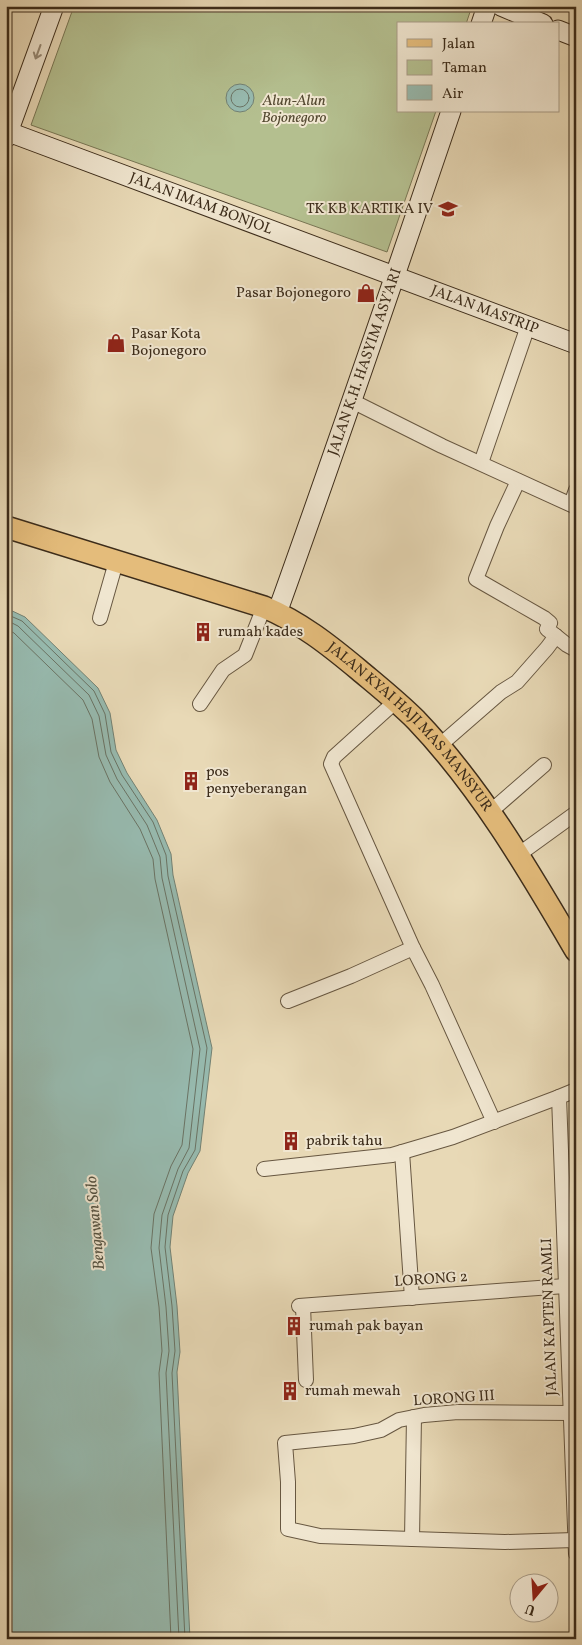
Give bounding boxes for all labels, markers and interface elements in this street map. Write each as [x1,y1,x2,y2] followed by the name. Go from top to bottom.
[397,22,560,112] legend
[442,34,475,55] text: Jalan
[33,44,42,59] one-way arrow
[442,58,487,79] text: Taman
[442,84,463,105] text: Air
[261,91,327,129] park label: Alun-Alun Bojonegoro
[126,168,276,240] street label: JALAN IMAM BONJOL
[437,198,459,220] school or university icon: TK KB KARTIKA IV
[306,199,433,220] place label: TK KB KARTIKA IV
[323,265,407,459] street label: JALAN K.H. HASYIM ASY'ARI
[428,280,542,340] street label: JALAN MASTRIP
[355,282,377,304] shop icon: Pasar Bojonegoro
[236,283,351,304] place label: Pasar Bojonegoro
[131,324,207,362] place label: Pasar Kota Bojonegoro
[105,332,127,354] shop icon: Pasar Kota Bojonegoro
[192,621,214,643] building icon: rumah kades
[218,622,303,643] place label: rumah kades
[322,637,497,816] street label: JALAN KYAI HAJI MAS MANSYUR
[206,762,307,800] place label: pos penyeberangan
[180,770,202,792] building icon: pos penyeberangan
[280,1130,302,1152] building icon: pabrik tahu
[306,1131,382,1152] place label: pabrik tahu
[81,1175,111,1271] water label: Bengawan Solo
[537,1238,563,1396] street label: JALAN KAPTEN RAMLI
[393,1267,469,1293] street label: LORONG 2
[283,1315,305,1337] building icon: rumah pak bayan
[309,1316,423,1337] place label: rumah pak bayan
[279,1380,301,1402] building icon: rumah mewah
[305,1381,401,1402] place label: rumah mewah
[413,1386,495,1412] street label: LORONG III
[510,1572,560,1622] north arrow
[523,1598,538,1619] text: U

